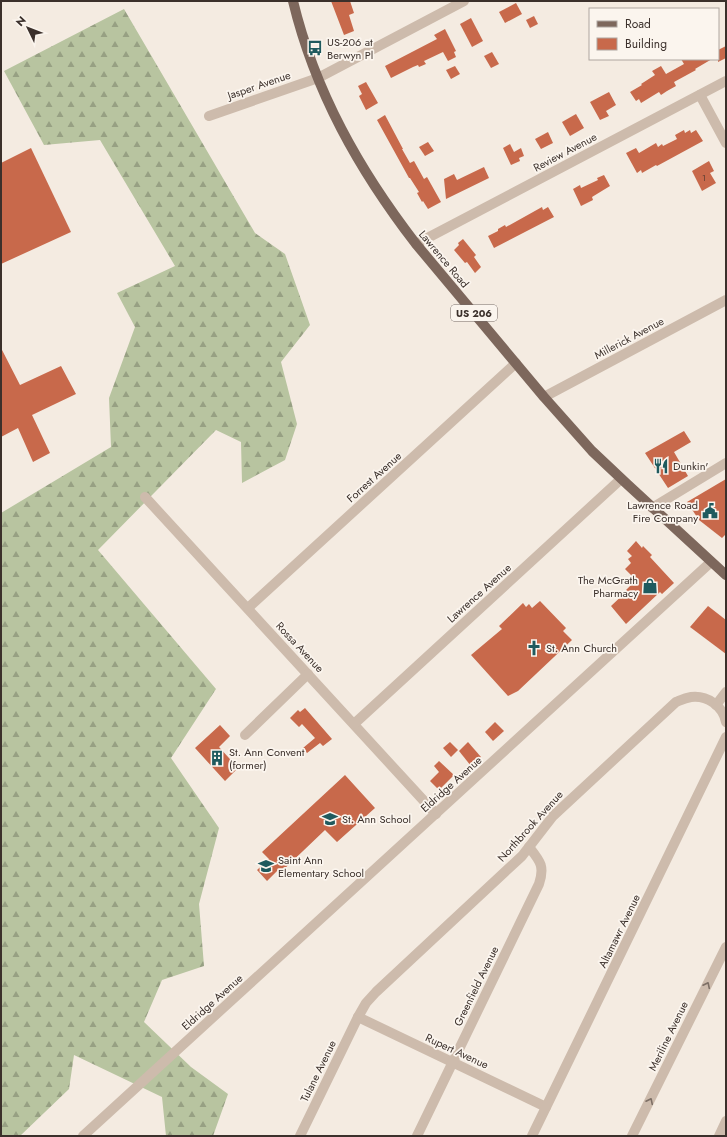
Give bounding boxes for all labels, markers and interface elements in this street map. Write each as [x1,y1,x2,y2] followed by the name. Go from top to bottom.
[8,8,48,48] north arrow
[589,8,719,60] legend
[12,13,30,30] text: N
[625,15,651,33] text: Road
[327,34,373,63] place label: US-206 at Berwyn Pl
[625,35,667,53] text: Building
[306,39,324,57] bus stop icon: US-206 at Berwyn Pl
[223,67,293,104] street label: Jasper Avenue
[530,128,600,175] street label: Review Avenue
[702,171,706,184] house number: 1
[415,227,473,291] street label: Lawrence Road
[451,305,497,321] road number: US 206
[591,313,667,363] street label: Millerick Avenue
[343,448,405,506] street label: Forrest Avenue
[652,457,670,475] restaurant icon: Dunkin'
[673,458,708,474] place label: Dunkin'
[627,497,698,526] place label: Lawrence Road Fire Company
[701,502,719,520] public building icon: Lawrence Road Fire Company
[443,560,515,626] street label: Lawrence Avenue
[578,572,638,601] place label: The McGrath Pharmacy
[641,577,659,595] shop icon: The McGrath Pharmacy
[272,618,328,676] street label: Rossa Avenue
[525,639,543,657] church icon: St. Ann Church
[546,640,617,656] place label: St. Ann Church
[229,744,305,773] place label: St. Ann Convent (former)
[208,749,226,767] building icon: St. Ann Convent (former)
[417,752,485,816] street label: Eldridge Avenue
[494,787,567,865] street label: Northbrook Avenue
[321,810,339,828] school or university icon: St. Ann School
[342,811,411,827] place label: St. Ann School
[278,852,364,881] place label: Saint Ann Elementary School
[257,857,275,875] school or university icon: Saint Ann Elementary School
[594,891,644,971] street label: Altamawr Avenue
[450,943,502,1029] street label: Greenfield Avenue
[178,970,246,1034] street label: Eldridge Avenue
[702,981,710,989] one-way arrow
[644,998,692,1073] street label: Meriline Avenue
[423,1029,491,1073] street label: Rupert Avenue
[296,1037,340,1105] street label: Tulane Avenue
[645,1098,652,1105] one-way arrow

